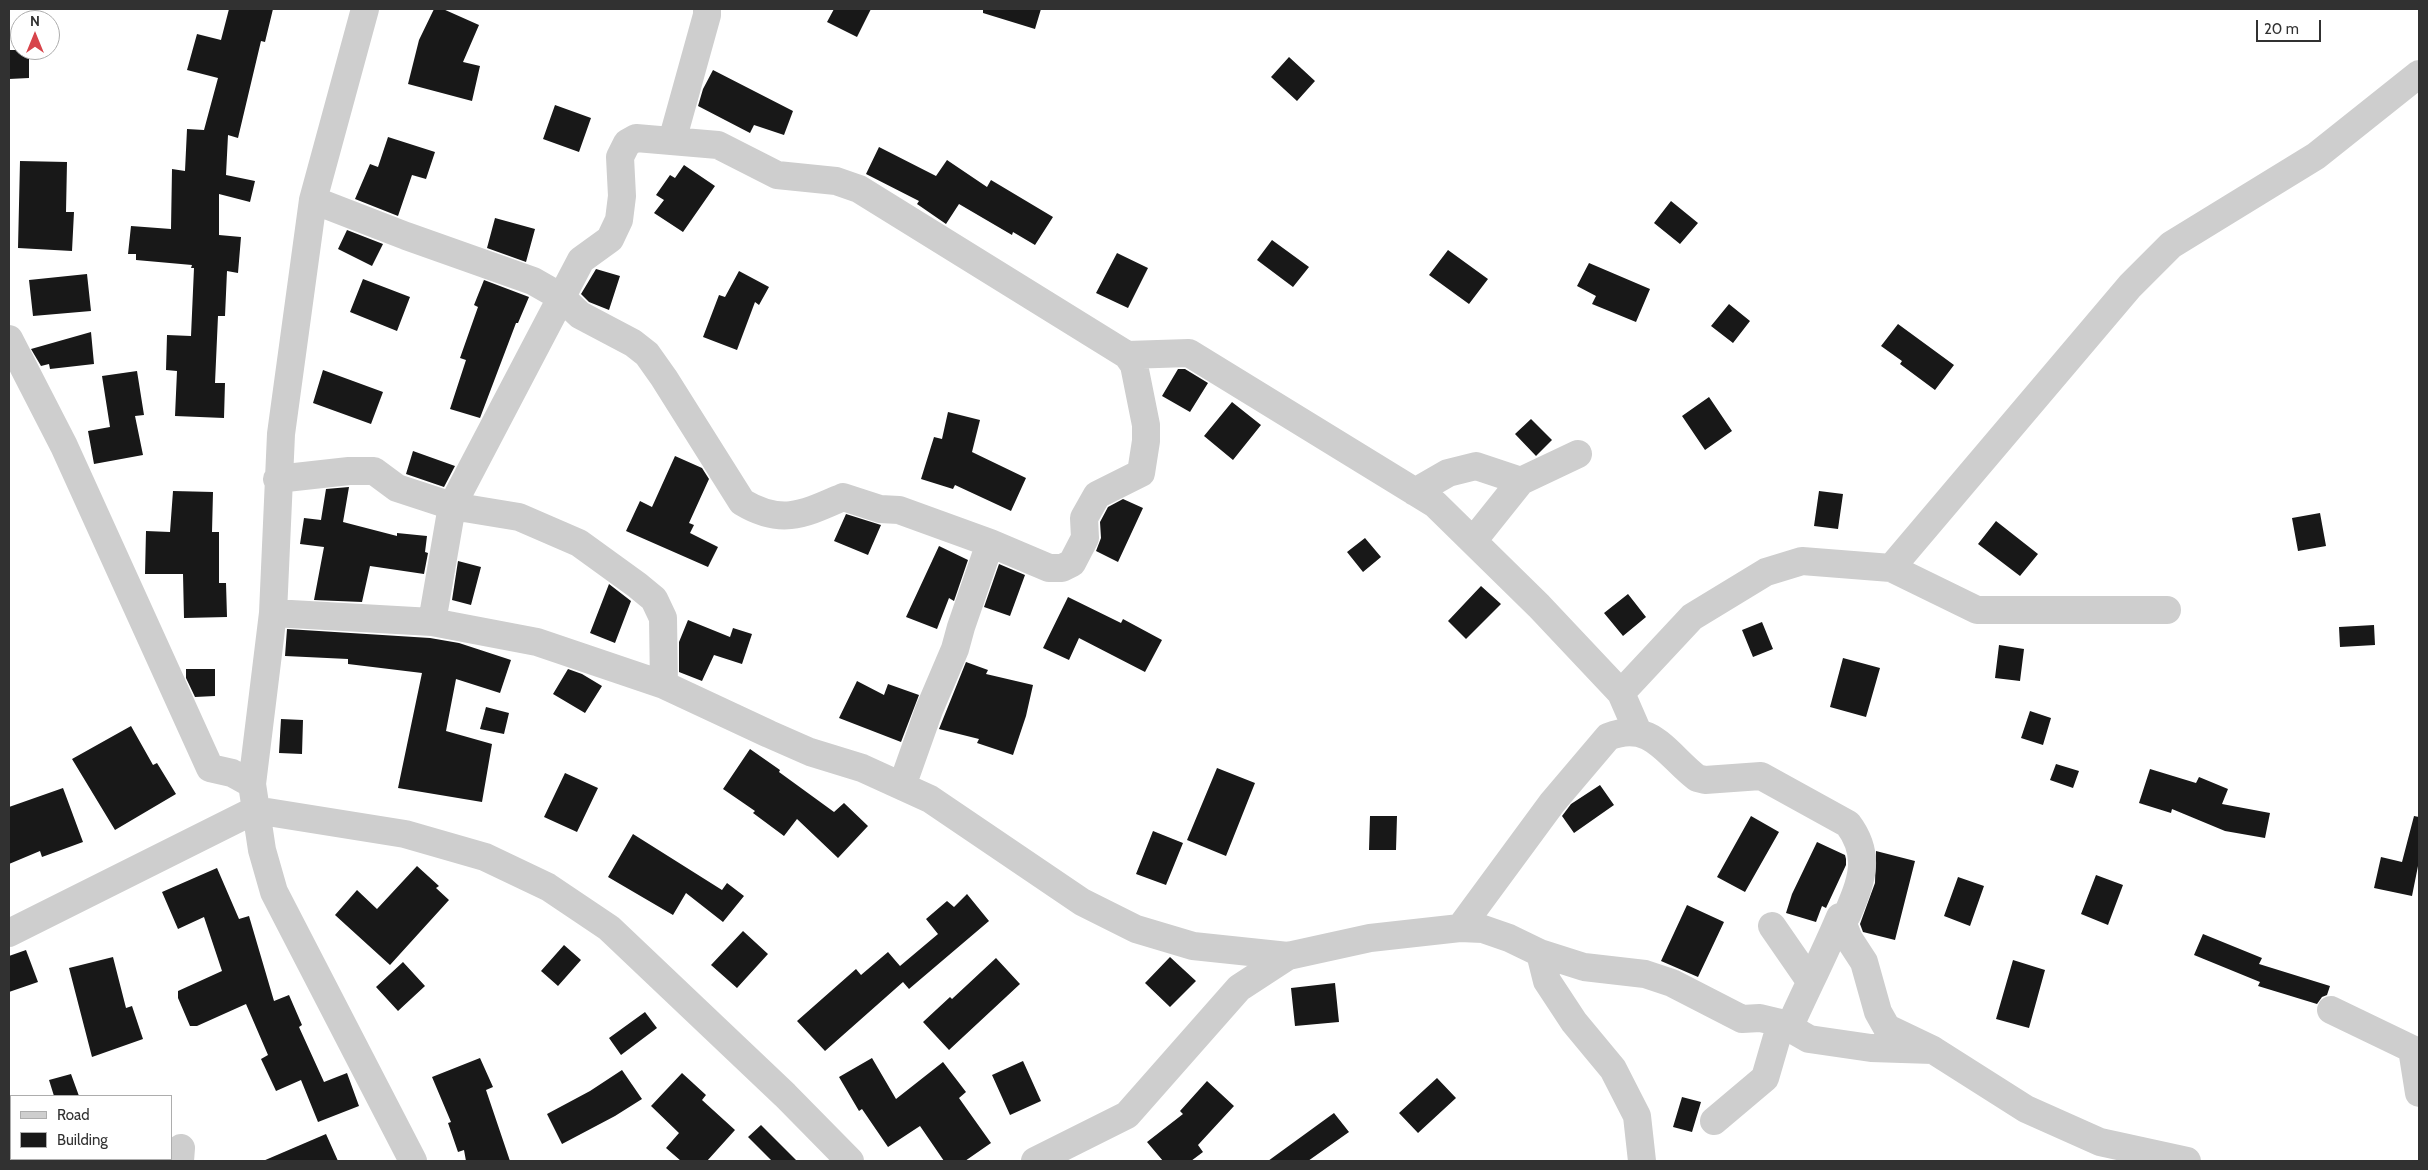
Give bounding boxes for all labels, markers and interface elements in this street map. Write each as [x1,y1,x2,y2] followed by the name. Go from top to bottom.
[10,10,60,60] north arrow
[2258,10,2323,42] scale bar
[30,12,40,30] text: N
[2264,20,2299,38] text: 20 m
[10,1095,172,1160] legend
[57,1106,90,1124] text: Road
[57,1131,108,1149] text: Building

